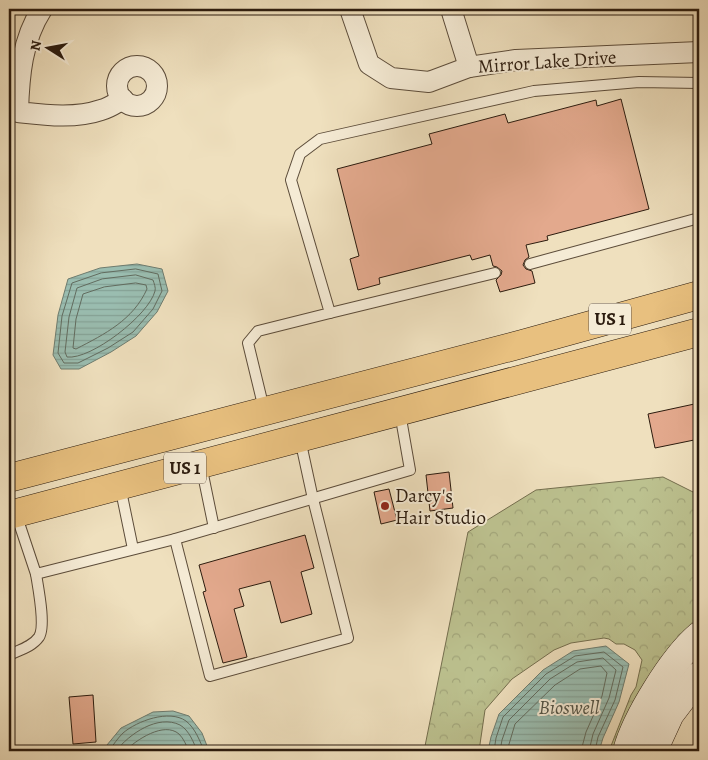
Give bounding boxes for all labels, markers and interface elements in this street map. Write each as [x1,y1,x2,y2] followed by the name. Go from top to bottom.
[22,22,72,72] north arrow
[25,39,46,52] text: N
[477,44,617,80] street label: Mirror Lake Drive
[589,304,631,334] road number: US 1
[164,452,206,483] road number: US 1
[395,483,486,531] place label: Darcy's Hair Studio
[379,500,391,512] marker: Darcy's Hair Studio
[538,694,600,721] water label: Bioswell

